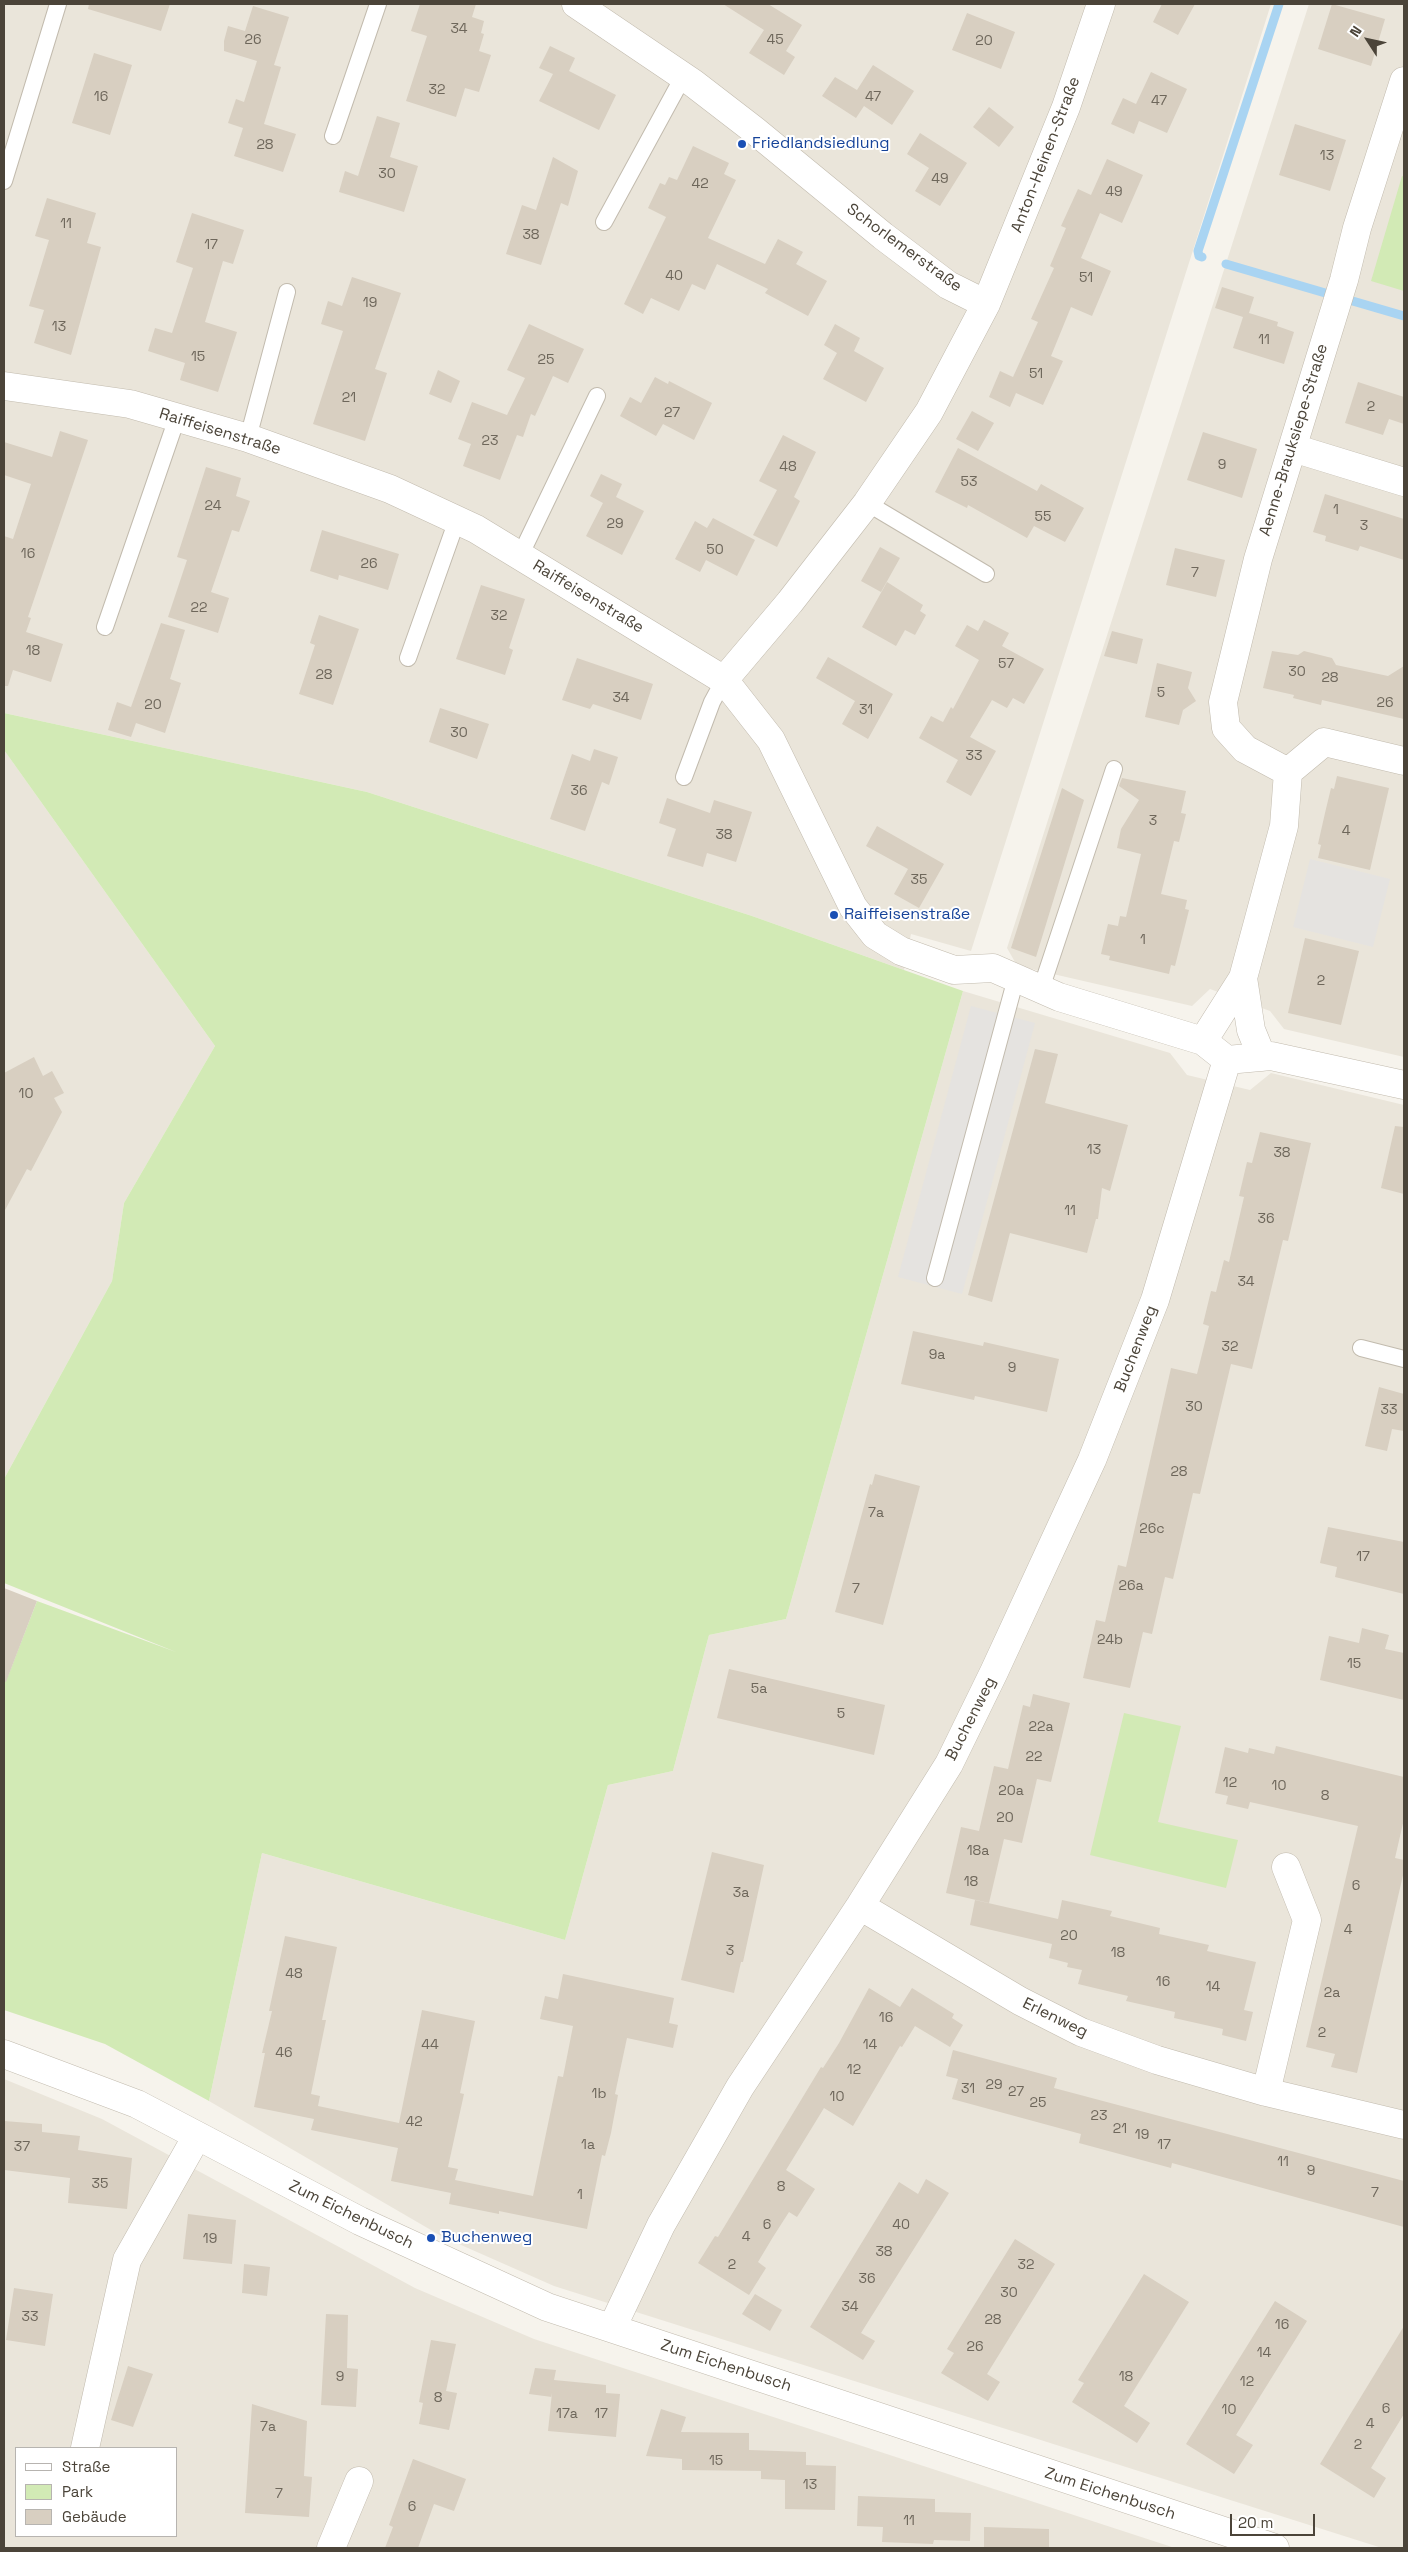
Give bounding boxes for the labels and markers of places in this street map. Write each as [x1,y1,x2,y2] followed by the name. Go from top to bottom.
[752,134,890,154] place label: Friedlandsiedlung
[736,138,748,150] marker: Friedlandsiedlung
[844,905,970,925] place label: Raiffeisenstraße
[828,909,840,921] marker: Raiffeisenstraße
[441,2228,532,2248] place label: Buchenweg
[425,2232,437,2244] marker: Buchenweg

